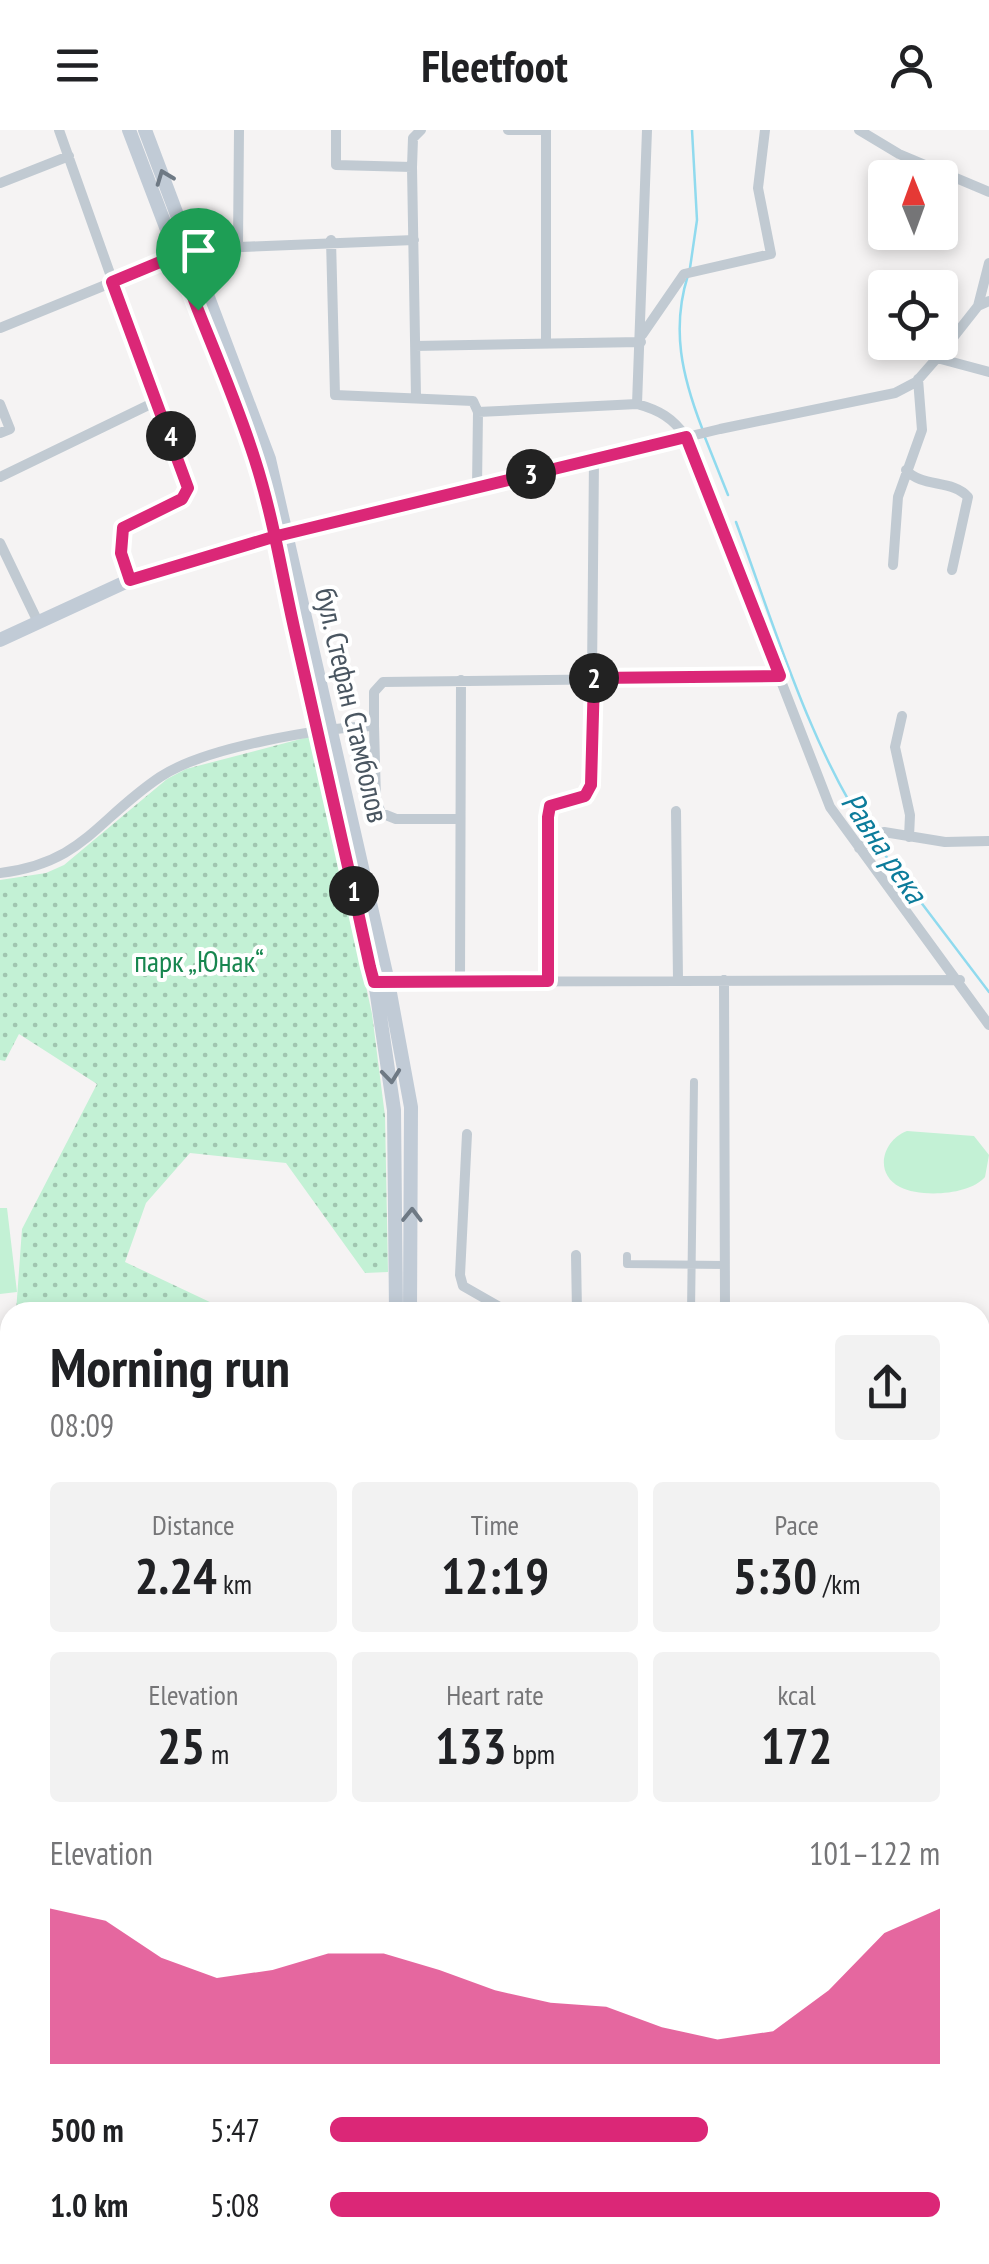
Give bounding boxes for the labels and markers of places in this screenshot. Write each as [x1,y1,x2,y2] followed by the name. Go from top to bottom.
[156,208,241,311] pin
[146,411,196,461] pin: 4
[506,449,556,499] pin: 3
[569,653,619,703] pin: 2
[329,866,379,916] pin: 1

